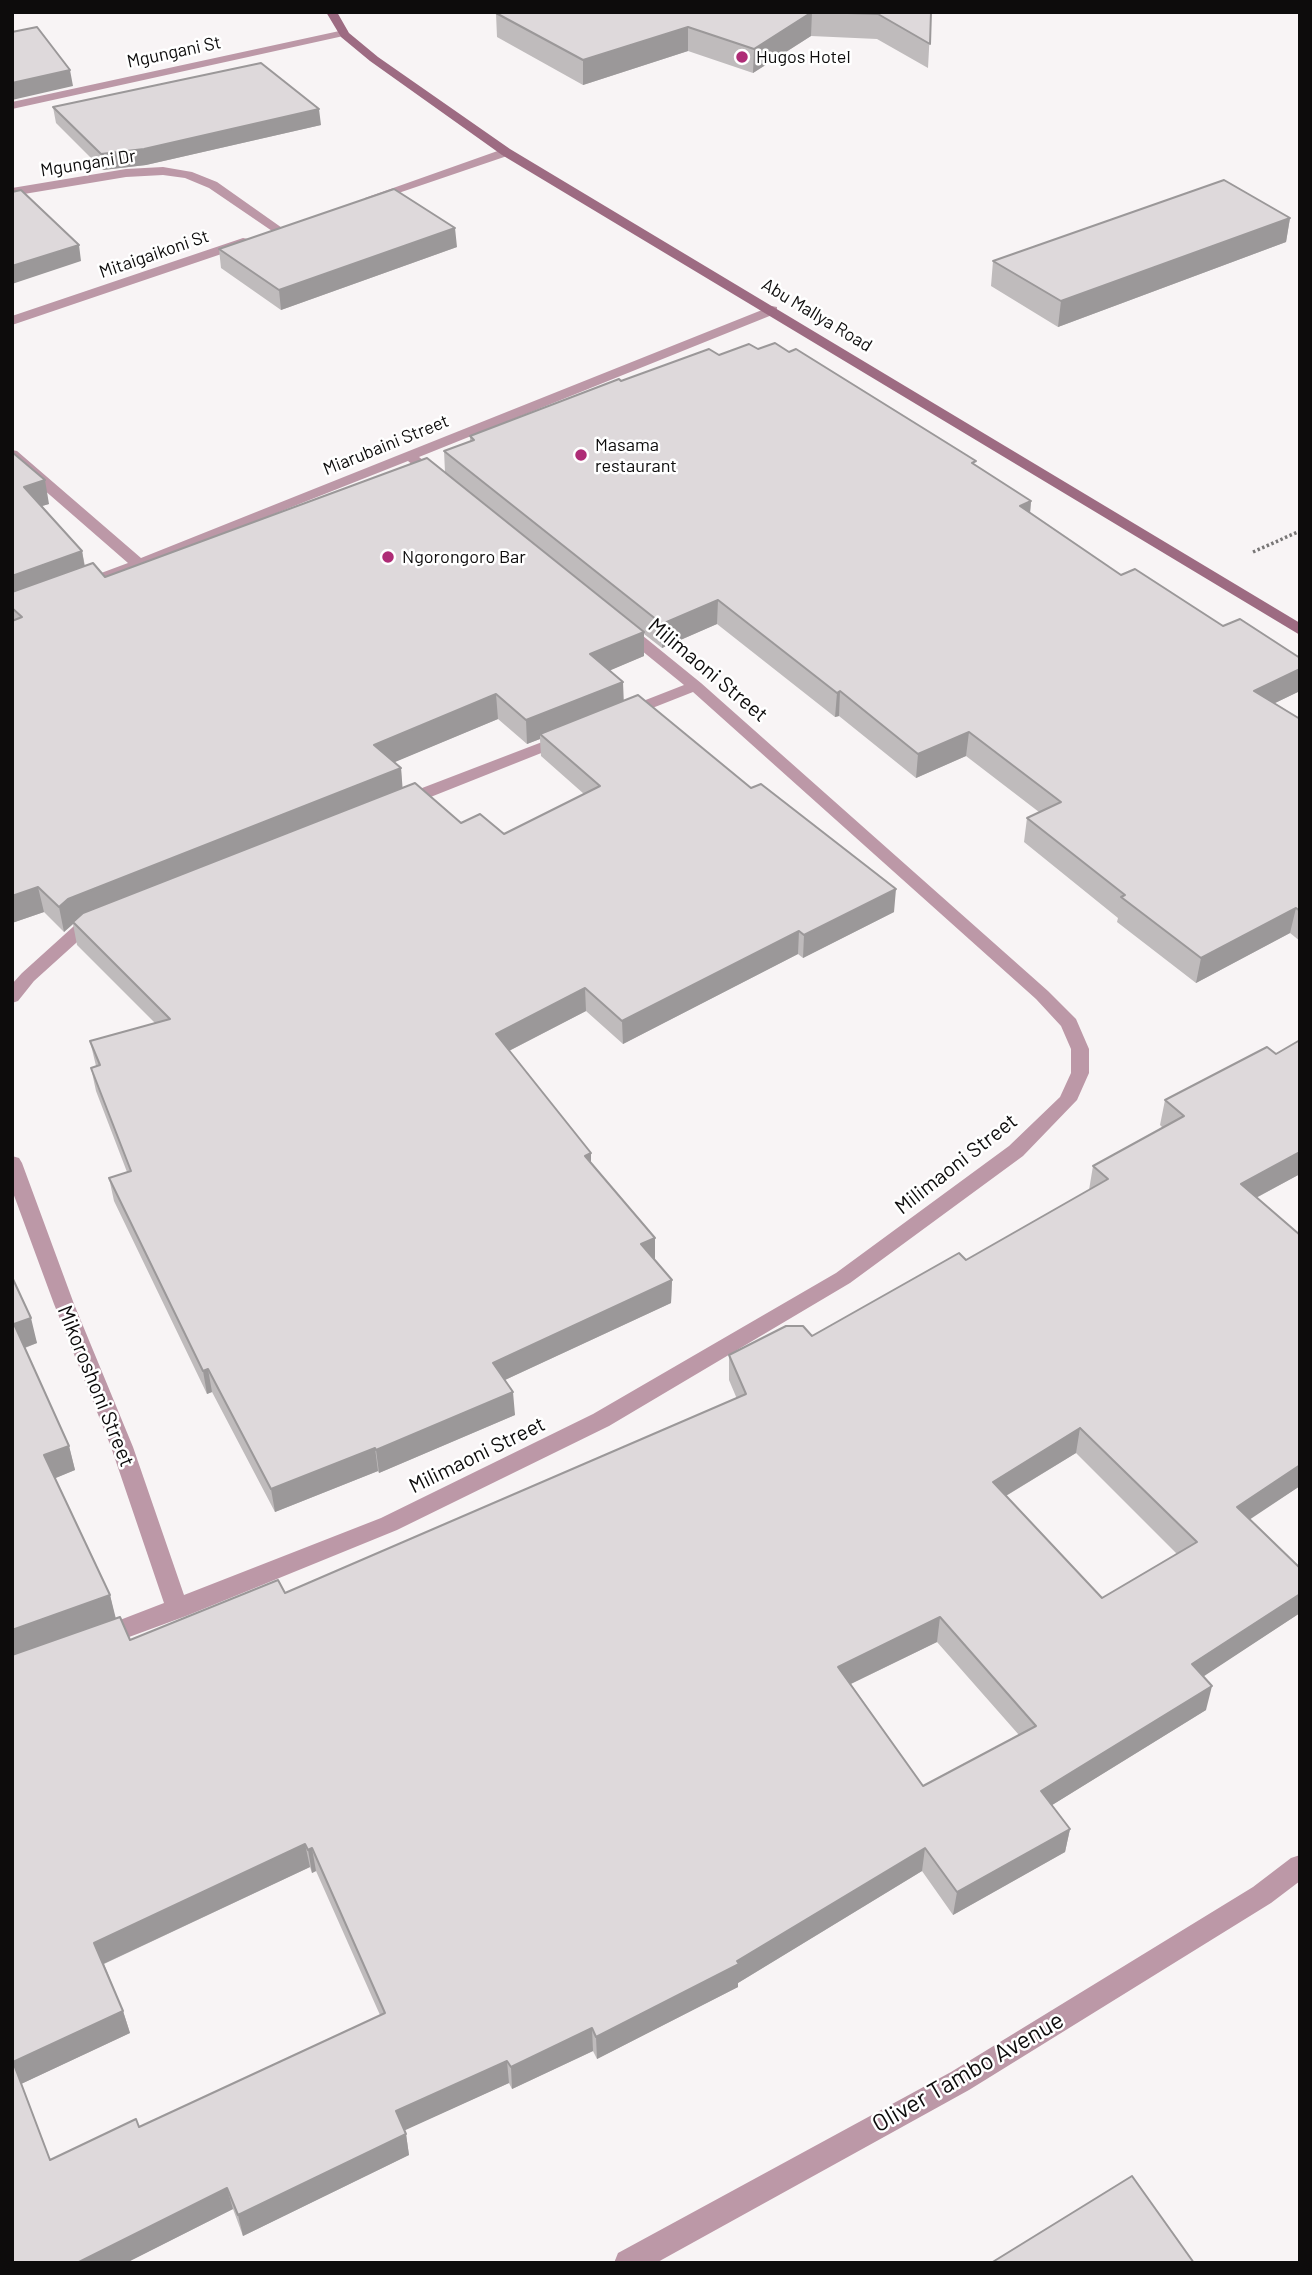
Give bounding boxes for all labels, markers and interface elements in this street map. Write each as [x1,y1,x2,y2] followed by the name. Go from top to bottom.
[125,31,223,73] street label: Mgungani St
[756,46,851,68] place label: Hugos Hotel
[734,49,750,65] marker: Hugos Hotel
[39,145,137,181] street label: Mgungani Dr
[96,225,212,283] street label: Mitaigaikoni St
[758,274,876,356] street label: Abu Mallya Road
[320,410,452,480] street label: Miarubaini Street
[595,434,677,476] place label: Masama restaurant
[573,447,589,463] marker: Masama restaurant
[402,546,526,568] place label: Ngorongoro Bar
[380,549,396,565] marker: Ngorongoro Bar
[643,613,773,727] street label: Milimaoni Street
[890,1108,1022,1220] street label: Milimaoni Street
[52,1302,140,1470] street label: Mikoroshoni Street
[405,1411,549,1499] street label: Milimaoni Street
[867,2005,1069,2139] street label: Oliver Tambo Avenue

